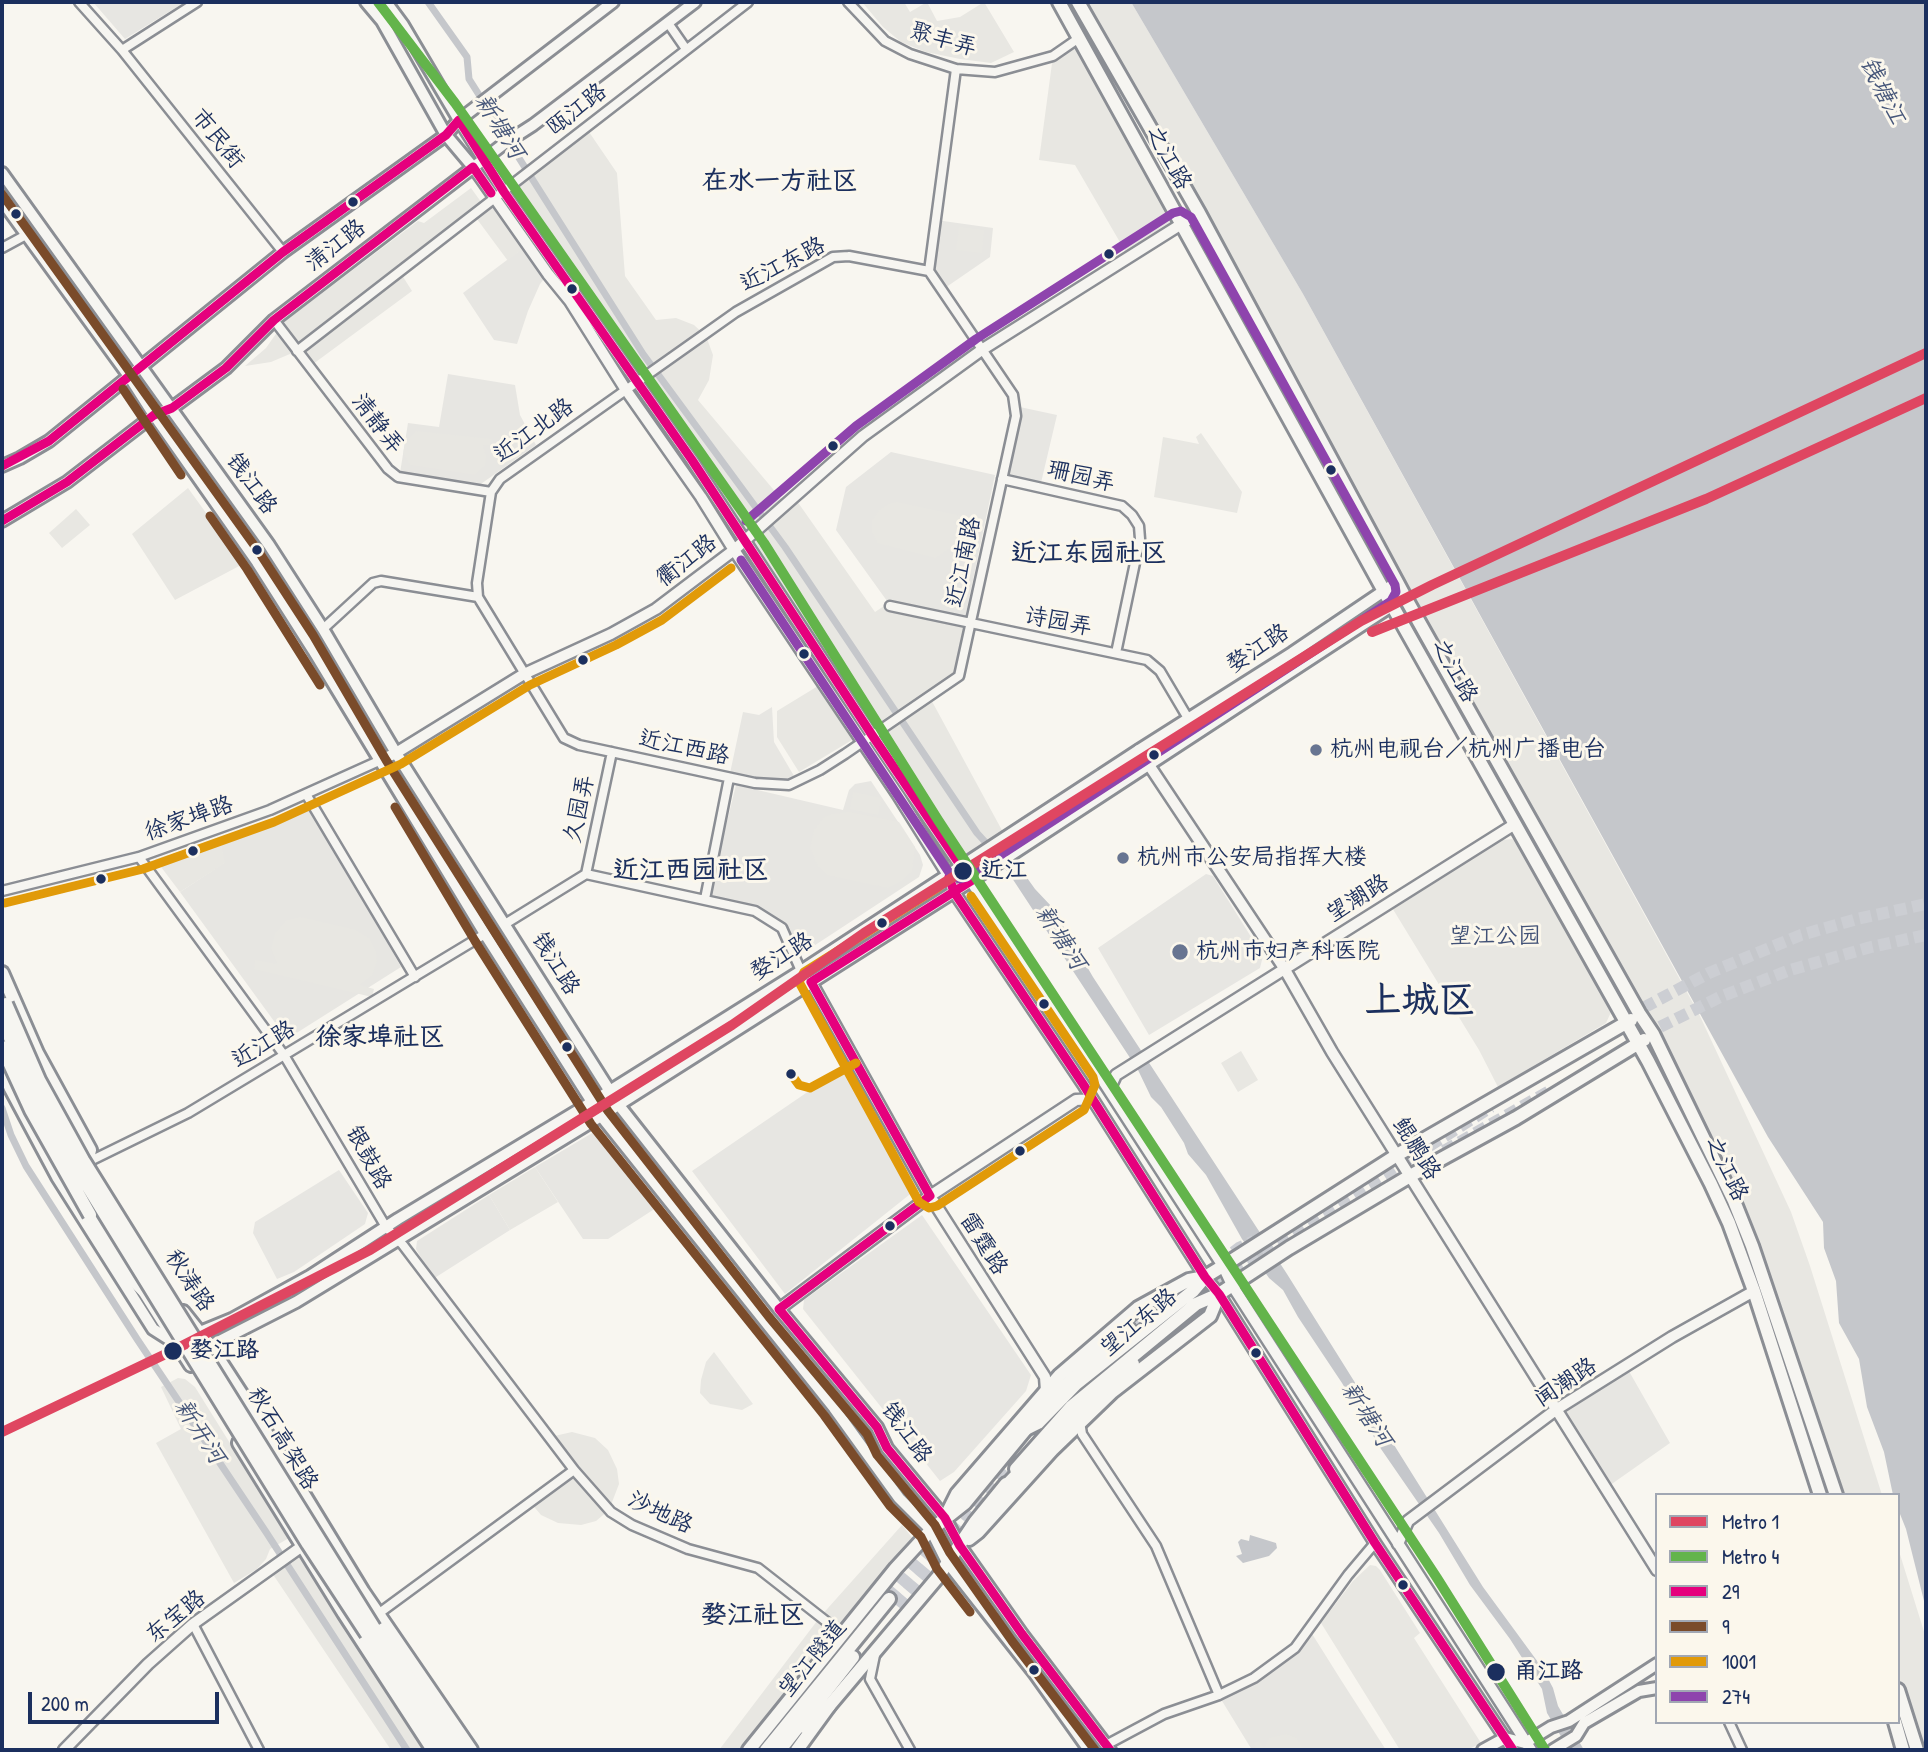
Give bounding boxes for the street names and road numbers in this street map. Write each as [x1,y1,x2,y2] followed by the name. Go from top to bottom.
[906,17,980,63] street label: 聚丰弄
[541,78,613,142] street label: 瓯江路
[185,104,249,174] street label: 市民街
[1139,121,1197,195] street label: 之江路
[300,214,372,278] street label: 清江路
[736,232,830,298] street label: 近江东路
[345,388,409,460] street label: 清静弄
[489,393,579,469] street label: 近江北路
[220,448,282,520] street label: 钱江路
[1044,456,1118,498] street label: 珊园弄
[941,514,987,610] street label: 近江南路
[651,529,723,593] street label: 衢江路
[1022,602,1094,642] street label: 诗园弄
[1222,619,1294,679] street label: 婺江路
[1425,634,1483,708] street label: 之江路
[636,725,732,771] street label: 近江西路
[559,772,601,846] street label: 久园弄
[141,791,237,847] street label: 徐家埠路
[1321,869,1395,929] street label: 望潮路
[525,927,585,1001] street label: 钱江路
[745,927,819,987] street label: 婺江路
[227,1015,301,1075] street label: 近江路
[1386,1112,1446,1186] street label: 鲲鹏路
[339,1121,397,1195] street label: 银鼓路
[1698,1132,1754,1206] street label: 之江路
[953,1207,1013,1281] street label: 雷霆路
[158,1245,220,1317] street label: 秋涛路
[1095,1283,1183,1363] street label: 望江东路
[1530,1352,1602,1414] street label: 闻潮路
[241,1383,323,1495] street label: 秋石高架路
[875,1397,937,1469] street label: 钱江路
[623,1486,697,1540] street label: 沙地路
[141,1585,211,1649] street label: 东宝路
[773,1615,853,1703] street label: 望江隧道

